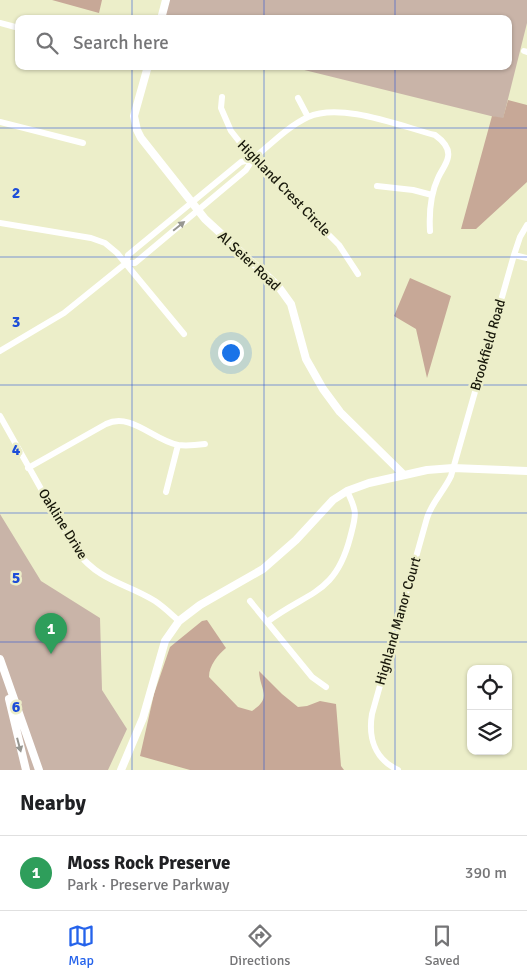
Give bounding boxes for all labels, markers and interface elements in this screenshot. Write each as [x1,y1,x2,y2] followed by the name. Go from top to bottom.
[15,15,512,70] search box
[33,29,61,57] icon: search
[73,31,169,55] text: Search here
[234,136,334,240] street label: Highland Crest Circle
[12,183,20,203] text: 2
[173,220,185,232] one-way arrow
[214,228,284,294] street label: Al Seier Road
[467,297,509,393] street label: Brookfield Road
[12,312,20,332] text: 3
[218,340,244,366] your location
[12,440,21,460] text: 4
[35,486,91,562] street label: Oakline Drive
[372,555,424,687] street label: Highland Manor Court
[12,568,20,588] text: 5
[35,613,67,654] pin: 1
[467,665,512,755] map controls
[467,665,512,710] button: locate
[12,697,21,717] text: 6
[467,710,512,755] button: layers
[16,737,24,752] one-way arrow
[20,790,86,816] text: Nearby
[67,851,230,875] text: Moss Rock Preserve
[32,863,40,883] text: 1
[465,863,507,883] text: 390 m
[67,875,230,895] text: Park · Preserve Parkway
[67,922,95,969] tab: Map
[229,922,290,969] tab: Directions
[425,922,460,969] tab: Saved

